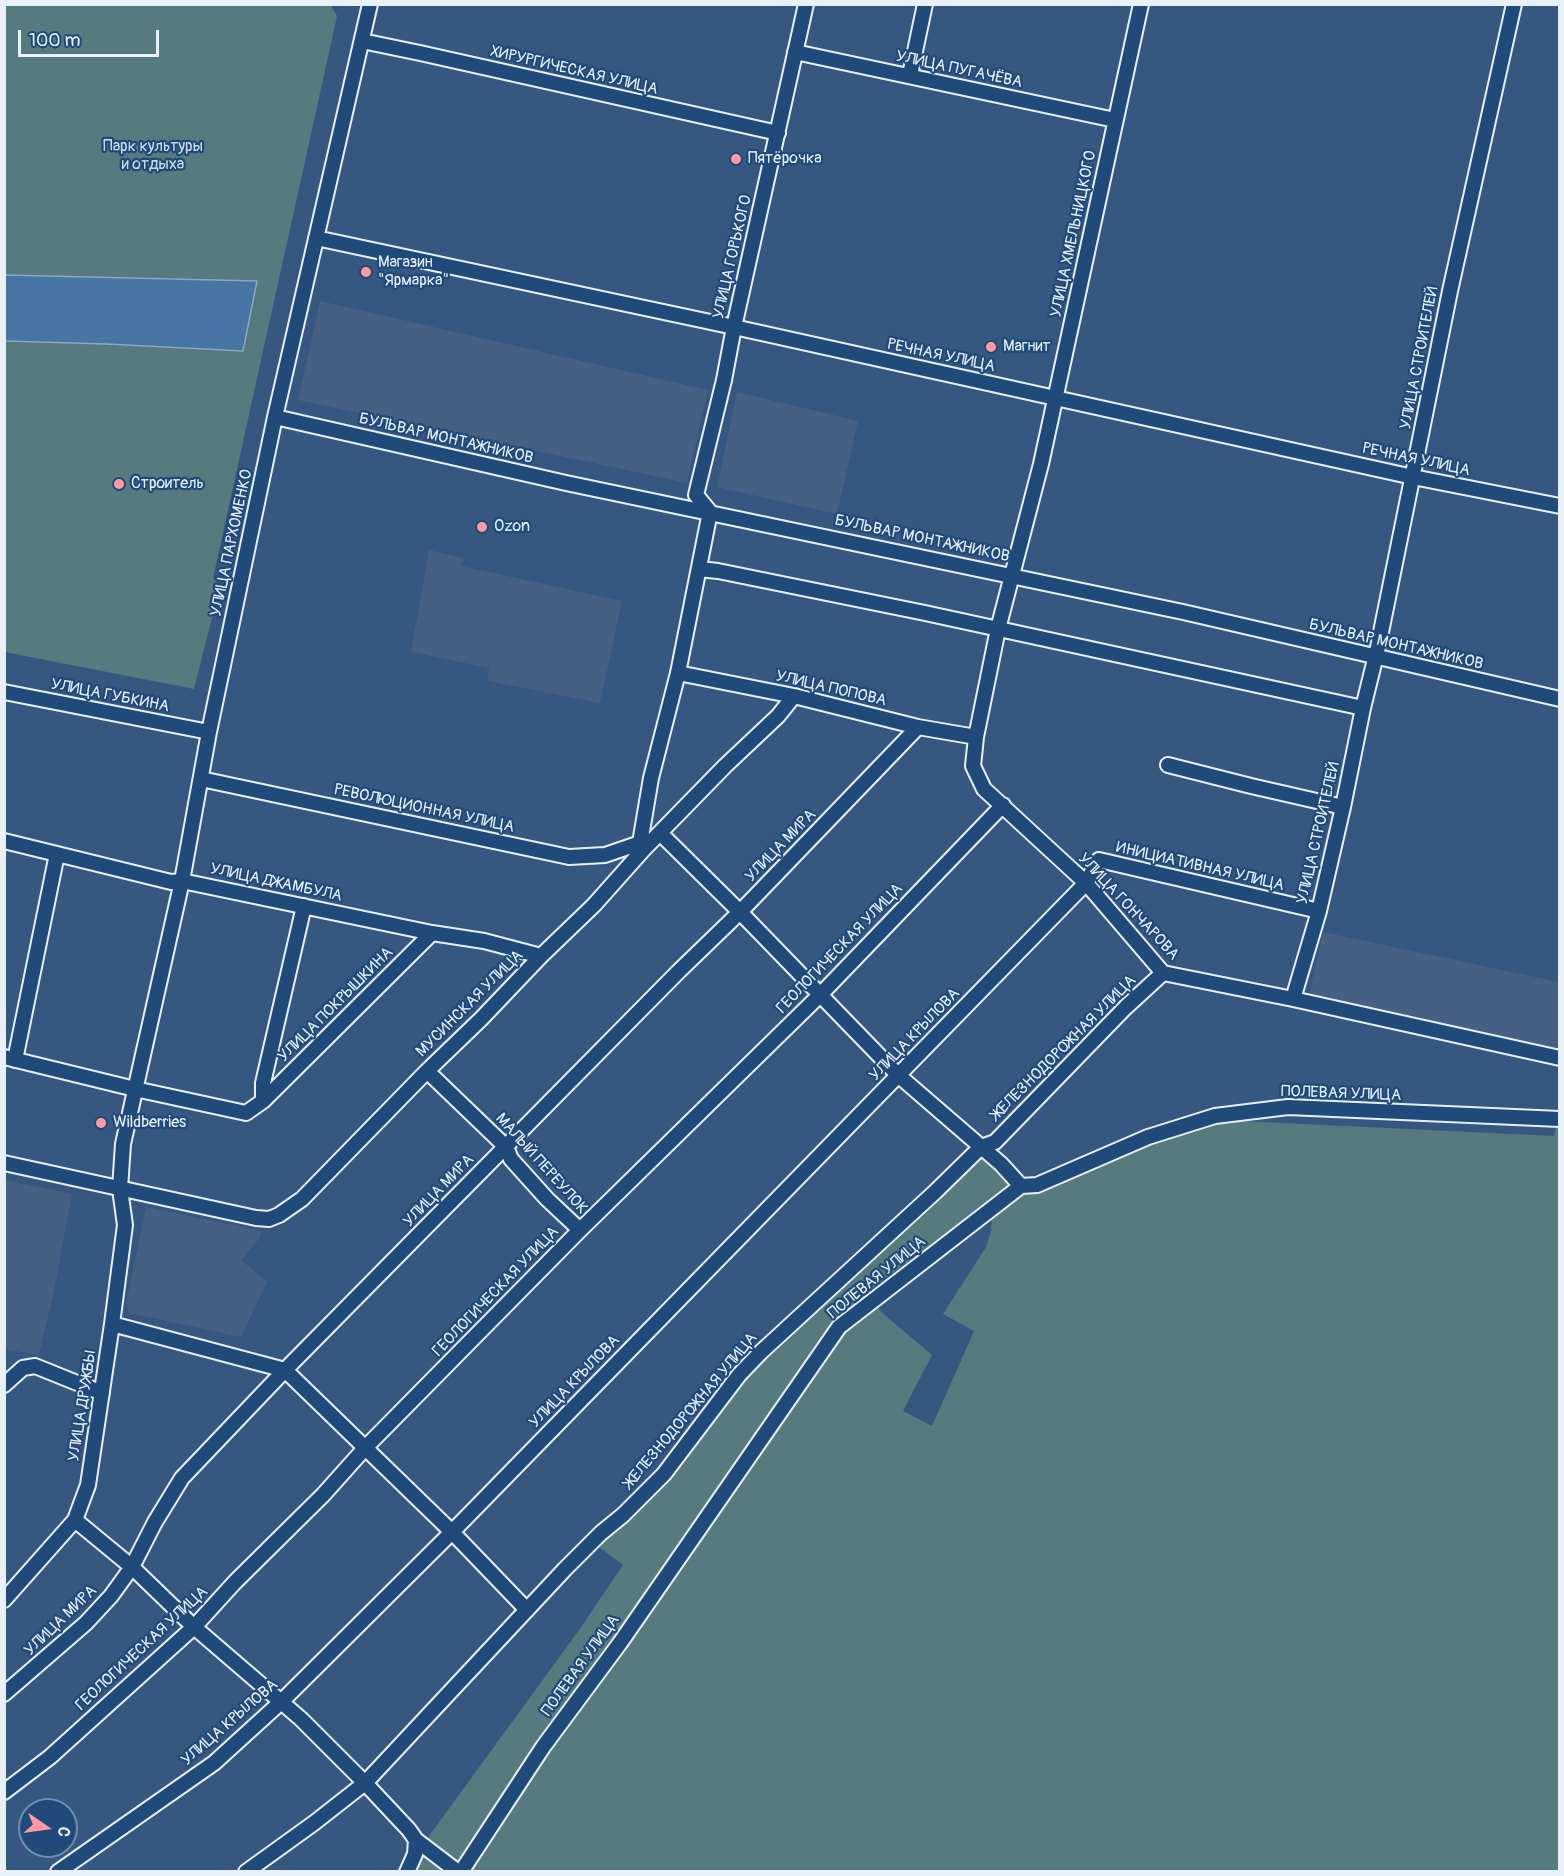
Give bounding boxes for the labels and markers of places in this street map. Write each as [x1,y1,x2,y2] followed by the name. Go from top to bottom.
[748,149,822,169] place label: Пятёрочка
[729,152,743,166] marker: Пятёрочка
[378,253,449,291] place label: Магазин "Ярмарка"
[359,265,373,279] marker: Магазин "Ярмарка"
[1003,337,1051,357] place label: Магнит
[984,340,998,354] marker: Магнит
[131,474,204,494] place label: Строитель
[112,477,126,491] marker: Строитель
[494,517,530,537] place label: Ozon
[475,520,489,534] marker: Ozon
[113,1113,186,1133] place label: Wildberries
[94,1116,108,1130] marker: Wildberries

